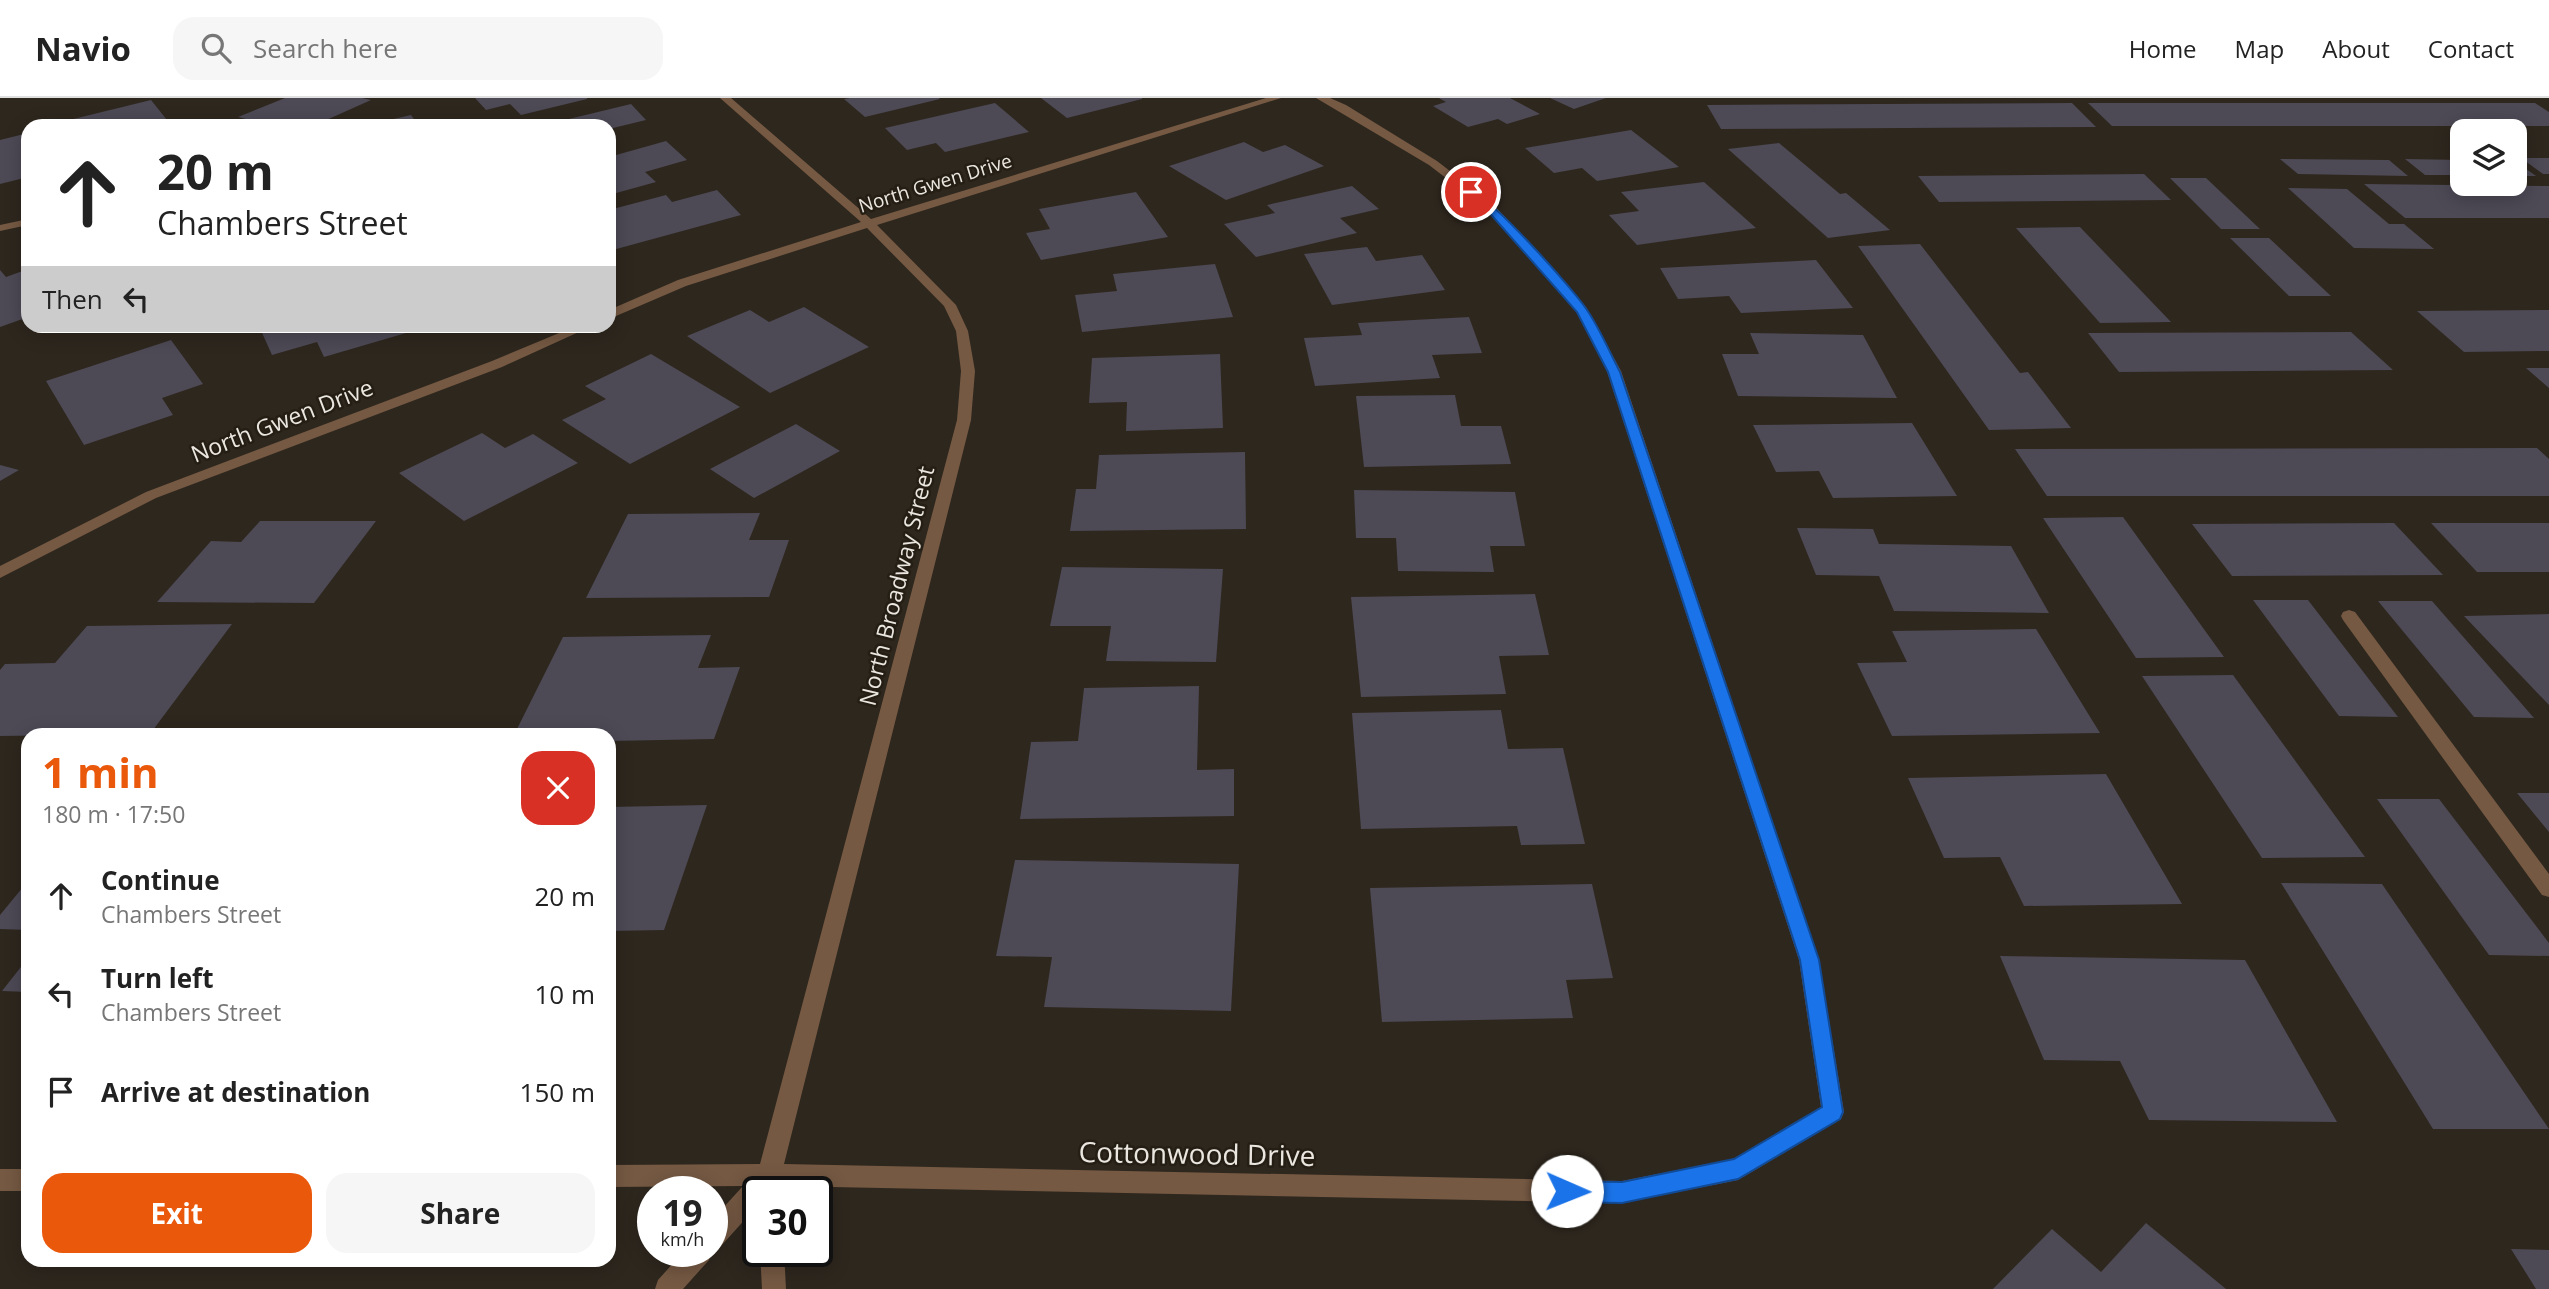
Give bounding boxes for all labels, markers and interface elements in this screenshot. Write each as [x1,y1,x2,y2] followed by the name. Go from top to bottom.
[173,17,663,80] search box
[35,26,131,71] text: Navio
[197,29,235,67] icon: search
[253,30,398,66] text: Search here
[2129,32,2197,65] text: Home
[2235,32,2284,65] text: Map
[2322,32,2390,65] text: About
[2428,32,2514,65] text: Contact
[2450,119,2527,196] map controls
[2450,119,2527,196] button: layers
[157,138,274,204] text: 20 m
[42,147,133,238] icon: ahead
[855,147,1015,219] street label: North Gwen Drive
[1441,162,1501,222] pin
[1452,173,1490,211] icon: arrive
[157,201,408,244] text: Chambers Street
[117,280,155,318] icon: left
[42,281,103,317] text: Then
[186,371,377,470] street label: North Gwen Drive
[851,462,941,709] street label: North Broadway Street
[42,743,159,800] text: 1 min
[521,751,595,825] button: close
[42,798,185,830] text: 180 m · 17:50
[101,862,220,898] text: Continue
[42,877,80,915] icon: ahead
[534,878,595,914] text: 20 m
[101,898,281,930] text: Chambers Street
[101,960,213,996] text: Turn left
[42,975,80,1013] icon: left
[534,976,595,1012] text: 10 m
[101,996,281,1028] text: Chambers Street
[42,1073,80,1111] icon: arrive
[101,1074,370,1110] text: Arrive at destination
[520,1074,595,1110] text: 150 m
[1078,1132,1316,1174] street label: Cottonwood Drive
[1530,1154,1604,1228] position arrow
[42,1173,312,1253] button: Exit
[326,1173,595,1253] button: Share
[742,1176,833,1267] speed limit sign: 30
[662,1189,703,1236] text: 19
[661,1227,704,1251] text: km/h

